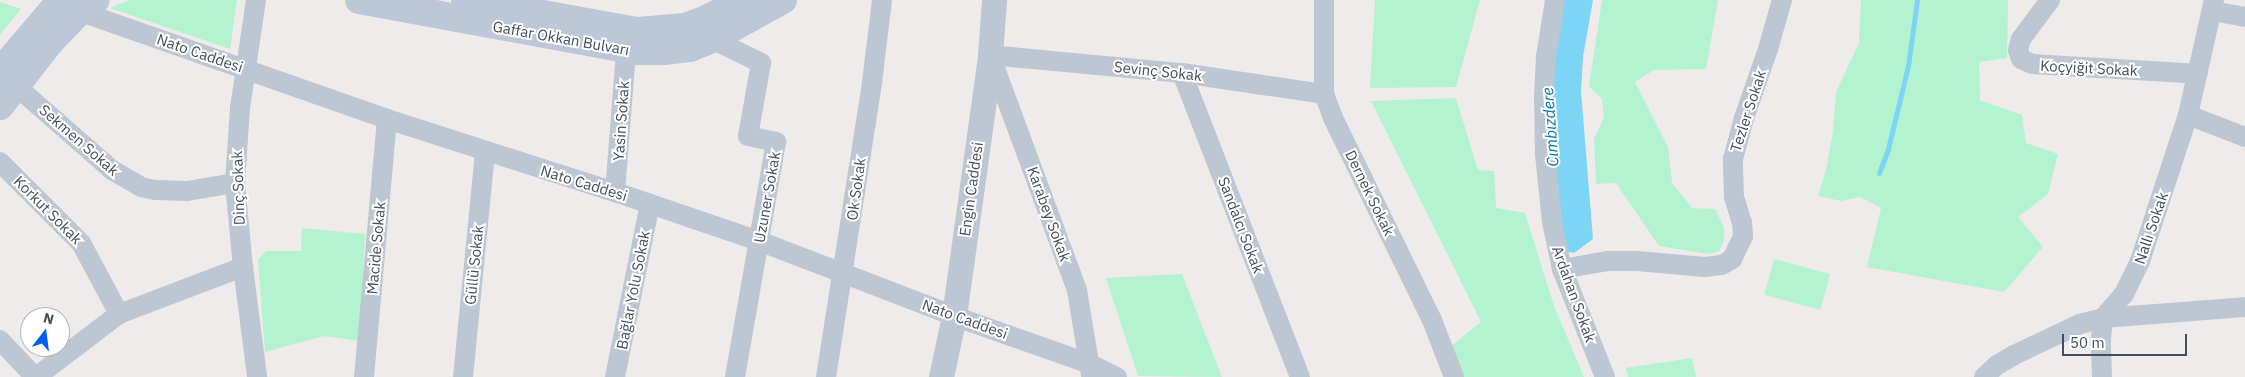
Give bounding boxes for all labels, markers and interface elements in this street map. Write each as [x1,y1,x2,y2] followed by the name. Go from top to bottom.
[491,17,631,59] street label: Gaffar Okkan Bulvarı
[155,30,245,76] street label: Nato Caddesi
[2040,56,2138,80] street label: Koçyiğit Sokak
[1113,57,1203,85] street label: Sevinç Sokak
[1726,68,1770,154] street label: Tezler Sokak
[609,80,633,162] street label: Yasin Sokak
[1538,87,1562,167] water label: Cımbızdere
[36,101,122,179] street label: Sekmen Sokak
[955,141,987,237] street label: Engin Caddesi
[1342,147,1398,239] street label: Dernek Sokak
[750,150,784,244] street label: Uzuner Sokak
[228,151,248,225] street label: Dinç Sokak
[843,157,869,221] street label: Ok Sokak
[538,161,630,205] street label: Nato Caddesi
[1024,164,1074,264] street label: Karabey Sokak
[10,172,86,248] street label: Korkut Sokak
[1214,174,1268,276] street label: Sandalcı Sokak
[2130,190,2172,266] street label: Nallı Sokak
[363,201,389,295] street label: Macide Sokak
[461,224,487,306] street label: Güllü Sokak
[613,229,653,351] street label: Bağlar Yolu Sokak
[1548,243,1600,345] street label: Ardahan Sokak
[920,295,1010,343] street label: Nato Caddesi
[20,307,70,357] north arrow
[41,308,56,328] text: N
[2065,324,2190,356] scale bar
[2070,333,2105,352] text: 50 m

